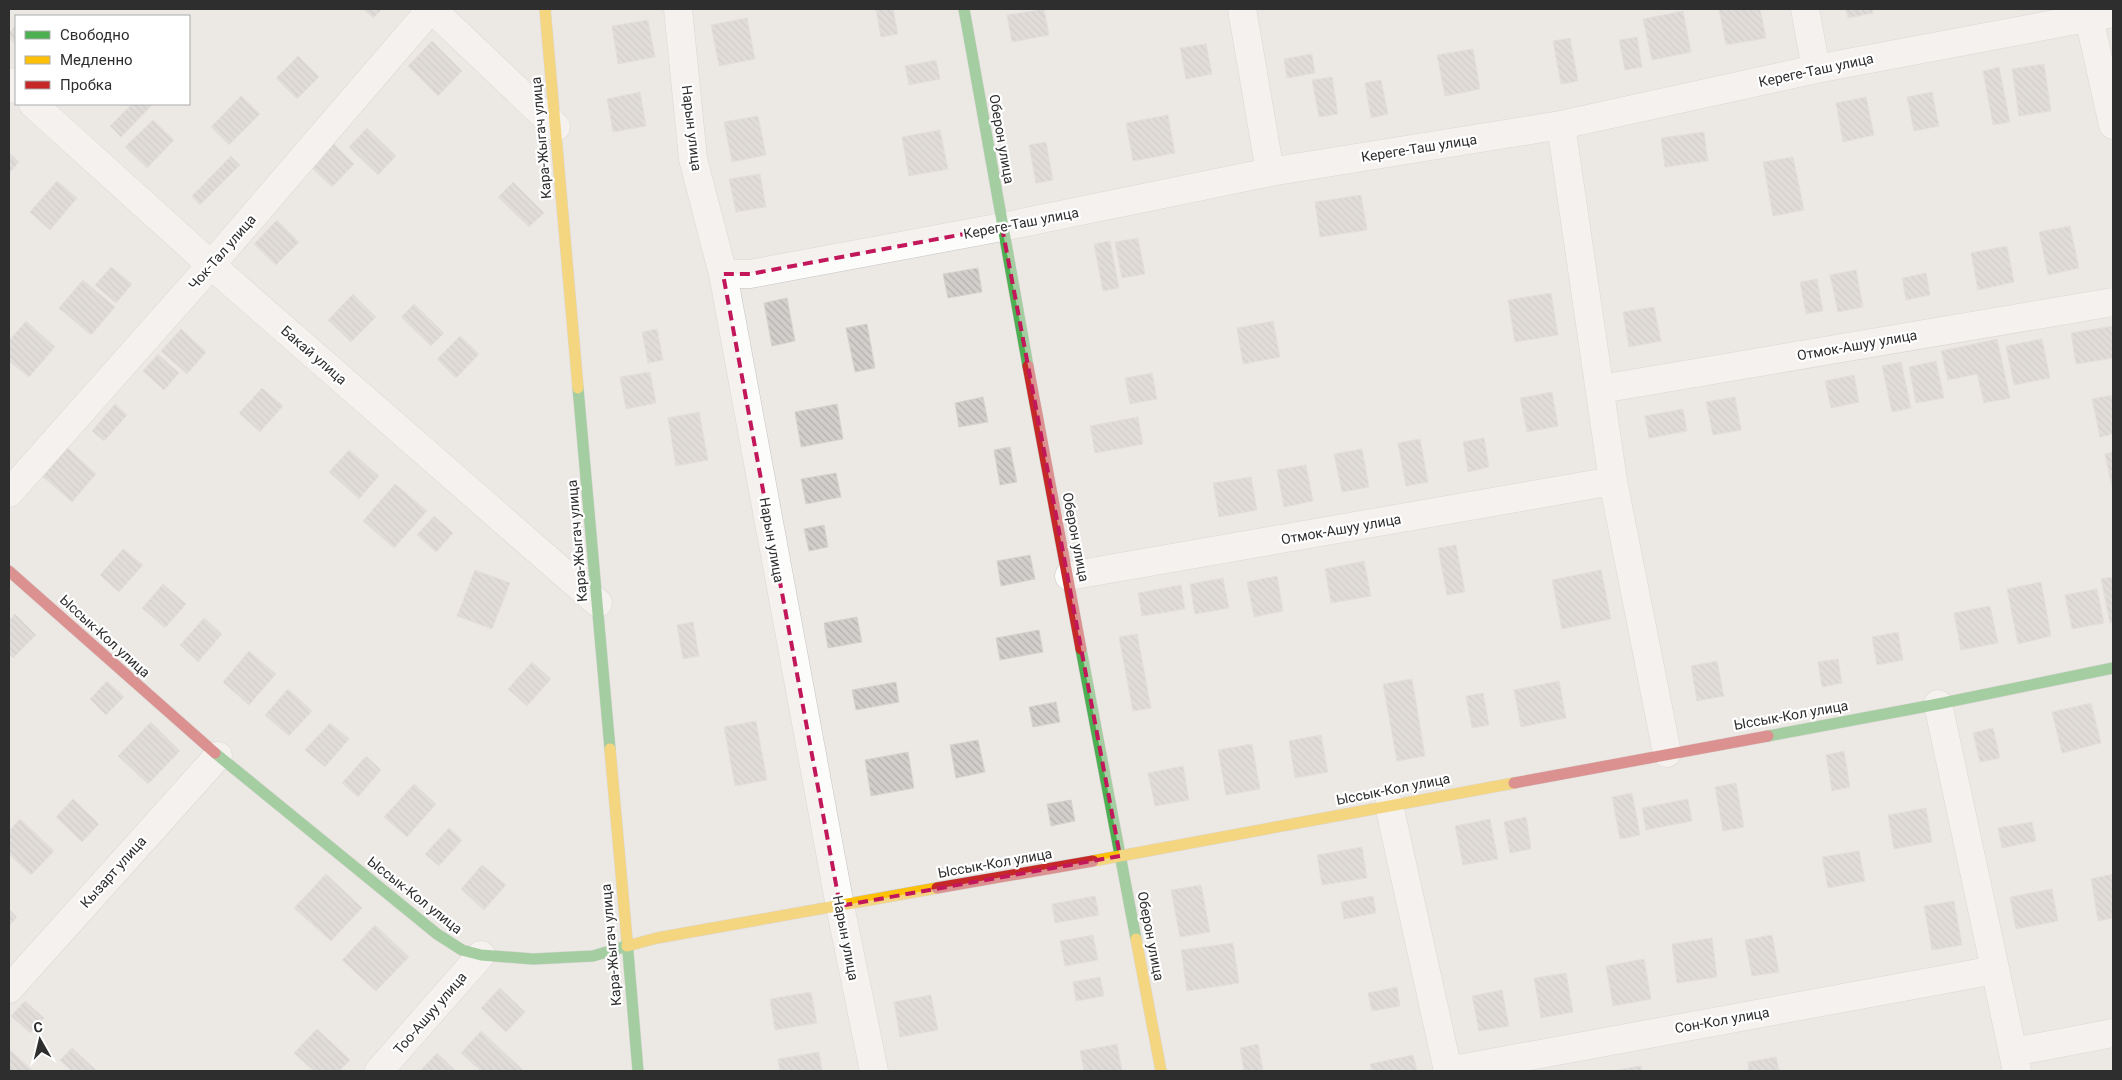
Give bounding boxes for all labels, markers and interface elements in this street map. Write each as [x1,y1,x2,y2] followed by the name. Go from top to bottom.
[15,15,190,105] legend
[60,26,129,44] text: Свободно
[1757,50,1875,90] street label: Кереге-Таш улица
[60,51,133,69] text: Медленно
[60,76,112,94] text: Пробка
[528,76,554,200] street label: Кара-Жыгач улица
[679,84,705,172] street label: Нарын улица
[986,93,1018,185] street label: Оберон улица
[1360,131,1478,165] street label: Кереге-Таш улица
[962,204,1080,242] street label: Кереге-Таш улица
[185,211,259,293] street label: Чок-Тал улица
[278,322,350,388] street label: Бакай улица
[1796,327,1918,363] street label: Отмок-Ашуу улица
[564,479,590,603] street label: Кара-Жыгач улица
[1060,491,1092,583] street label: Оберон улица
[757,496,787,584] street label: Нарын улица
[1280,511,1402,547] street label: Отмок-Ашуу улица
[57,591,153,681] street label: Ыссык-Кол улица
[1733,697,1849,733] street label: Ыссык-Кол улица
[1335,770,1451,808] street label: Ыссык-Кол улица
[77,833,149,911] street label: Кызарт улица
[937,845,1053,881] street label: Ыссык-Кол улица
[364,853,466,937] street label: Ыссык-Кол улица
[598,883,624,1007] street label: Кара-Жыгач улица
[1135,890,1167,982] street label: Оберон улица
[830,894,862,982] street label: Нарын улица
[390,969,470,1057] street label: Тоо-Ашуу улица
[1673,1004,1771,1036] street label: Сон-Кол улица
[15,1015,65,1065] north arrow
[33,1019,44,1036] text: С

